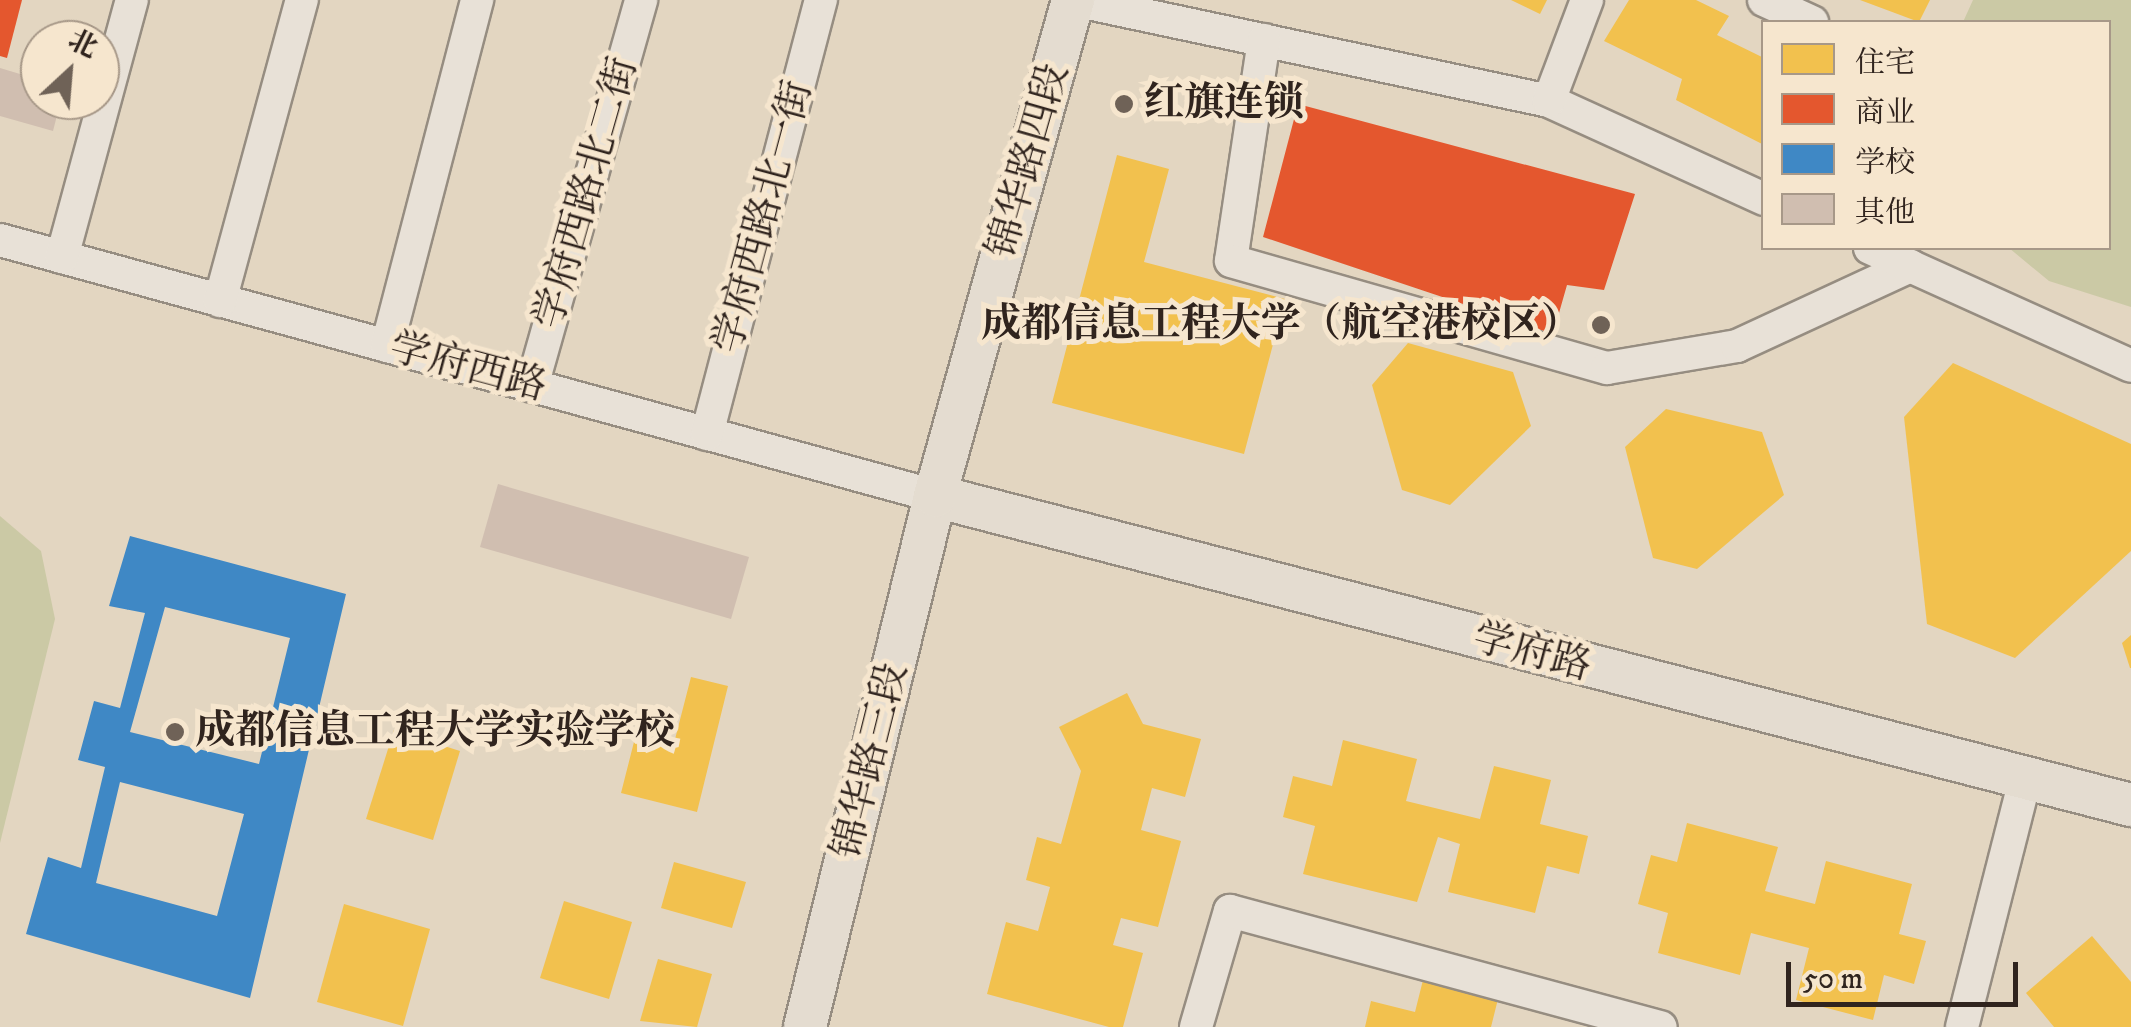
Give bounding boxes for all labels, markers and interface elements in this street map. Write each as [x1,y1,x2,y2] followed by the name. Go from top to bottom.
[20,20,120,120] north arrow
[1761,20,2111,250] legend
[62,23,103,66] text: 北
[1855,45,1915,82] text: 住宅
[525,52,649,334] street label: 学府西路北二街
[978,58,1080,264] street label: 锦华路四段
[705,76,823,358] street label: 学府西路北一街
[1144,80,1304,128] place label: 红旗连锁
[1113,93,1135,115] marker: 红旗连锁
[1855,95,1915,132] text: 商业
[1855,145,1915,182] text: 学校
[1855,195,1915,232] text: 其他
[981,301,1581,349] place label: 成都信息工程大学（航空港校区）
[1590,314,1612,336] marker: 成都信息工程大学（航空港校区）
[385,324,551,412] street label: 学府西路
[1468,614,1596,692] street label: 学府路
[824,658,918,864] street label: 锦华路三段
[195,708,675,756] place label: 成都信息工程大学实验学校
[164,721,186,743] marker: 成都信息工程大学实验学校
[1791,942,2024,1004] scale bar
[1803,961,1863,998] text: 50 m

